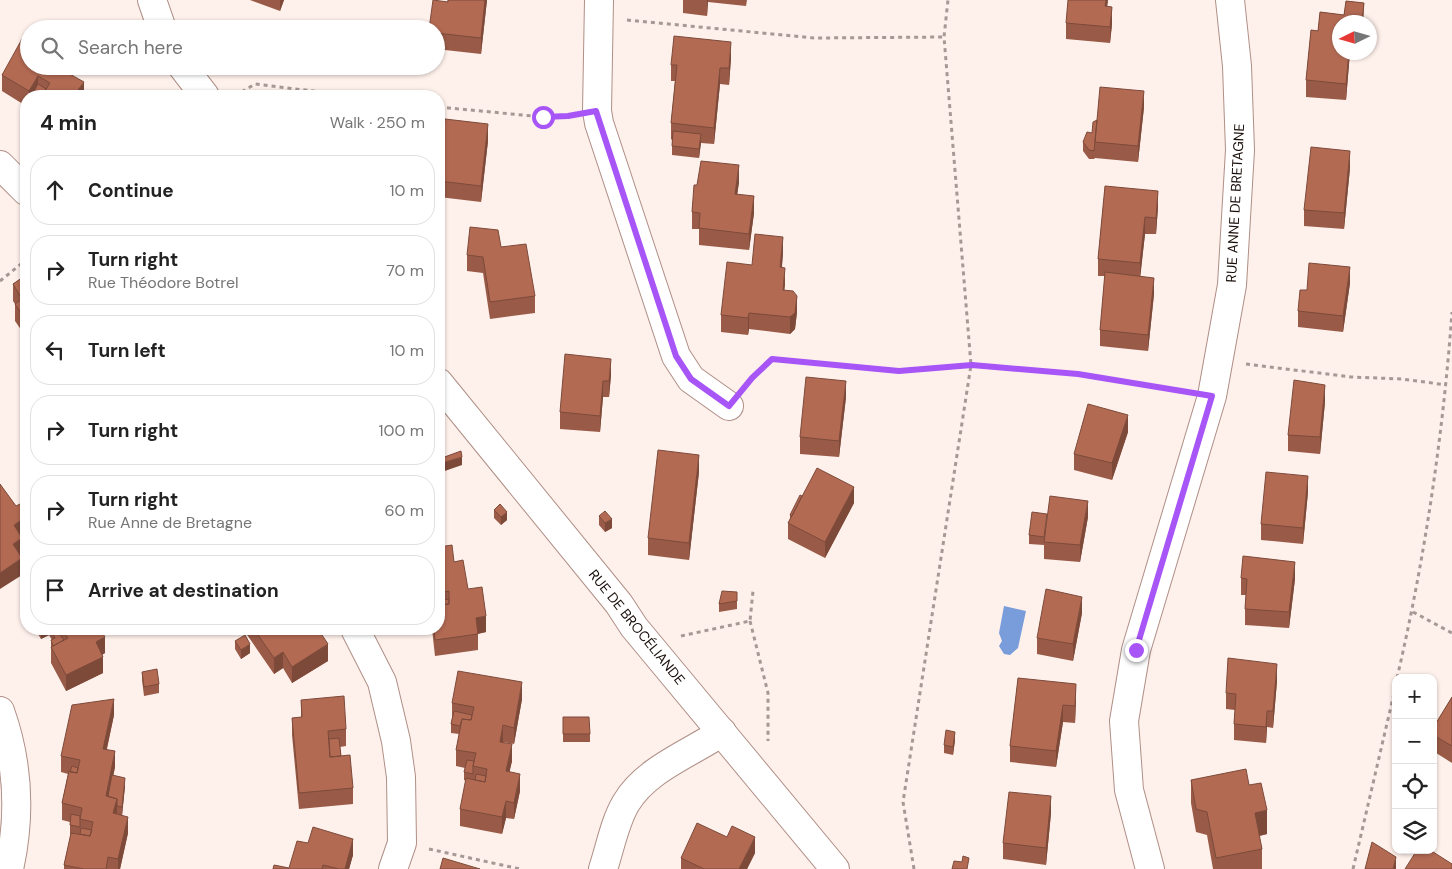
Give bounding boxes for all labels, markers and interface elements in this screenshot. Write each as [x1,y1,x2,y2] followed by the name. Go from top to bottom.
[1332,15,1377,60] north arrow
[20,20,445,75] search box
[38,34,66,62] icon: search
[78,35,183,60] text: Search here
[532,106,555,129] route start
[40,109,97,137] text: 4 min
[330,112,425,133] text: Walk · 250 m
[1222,123,1248,283] street label: RUE ANNE DE BRETAGNE
[41,176,69,204] icon: ahead
[88,178,174,203] text: Continue
[390,180,424,201] text: 10 m
[88,247,178,272] text: Turn right
[41,256,69,284] icon: right
[386,260,424,281] text: 70 m
[88,272,239,293] text: Rue Théodore Botrel
[41,336,69,364] icon: left
[88,338,166,363] text: Turn left
[390,340,424,361] text: 10 m
[41,416,69,444] icon: right
[88,418,178,443] text: Turn right
[379,420,424,441] text: 100 m
[88,487,178,512] text: Turn right
[41,496,69,524] icon: right
[384,500,424,521] text: 60 m
[88,512,252,533] text: Rue Anne de Bretagne
[585,566,689,688] street label: RUE DE BROCÉLIANDE
[41,576,69,604] icon: arrive
[88,578,279,603] text: Arrive at destination
[1125,639,1148,662] route end
[1392,674,1437,854] map controls
[1392,674,1437,719] button: +
[1392,719,1437,764] button: −
[1392,764,1437,809] button: locate
[1392,809,1437,854] button: layers

